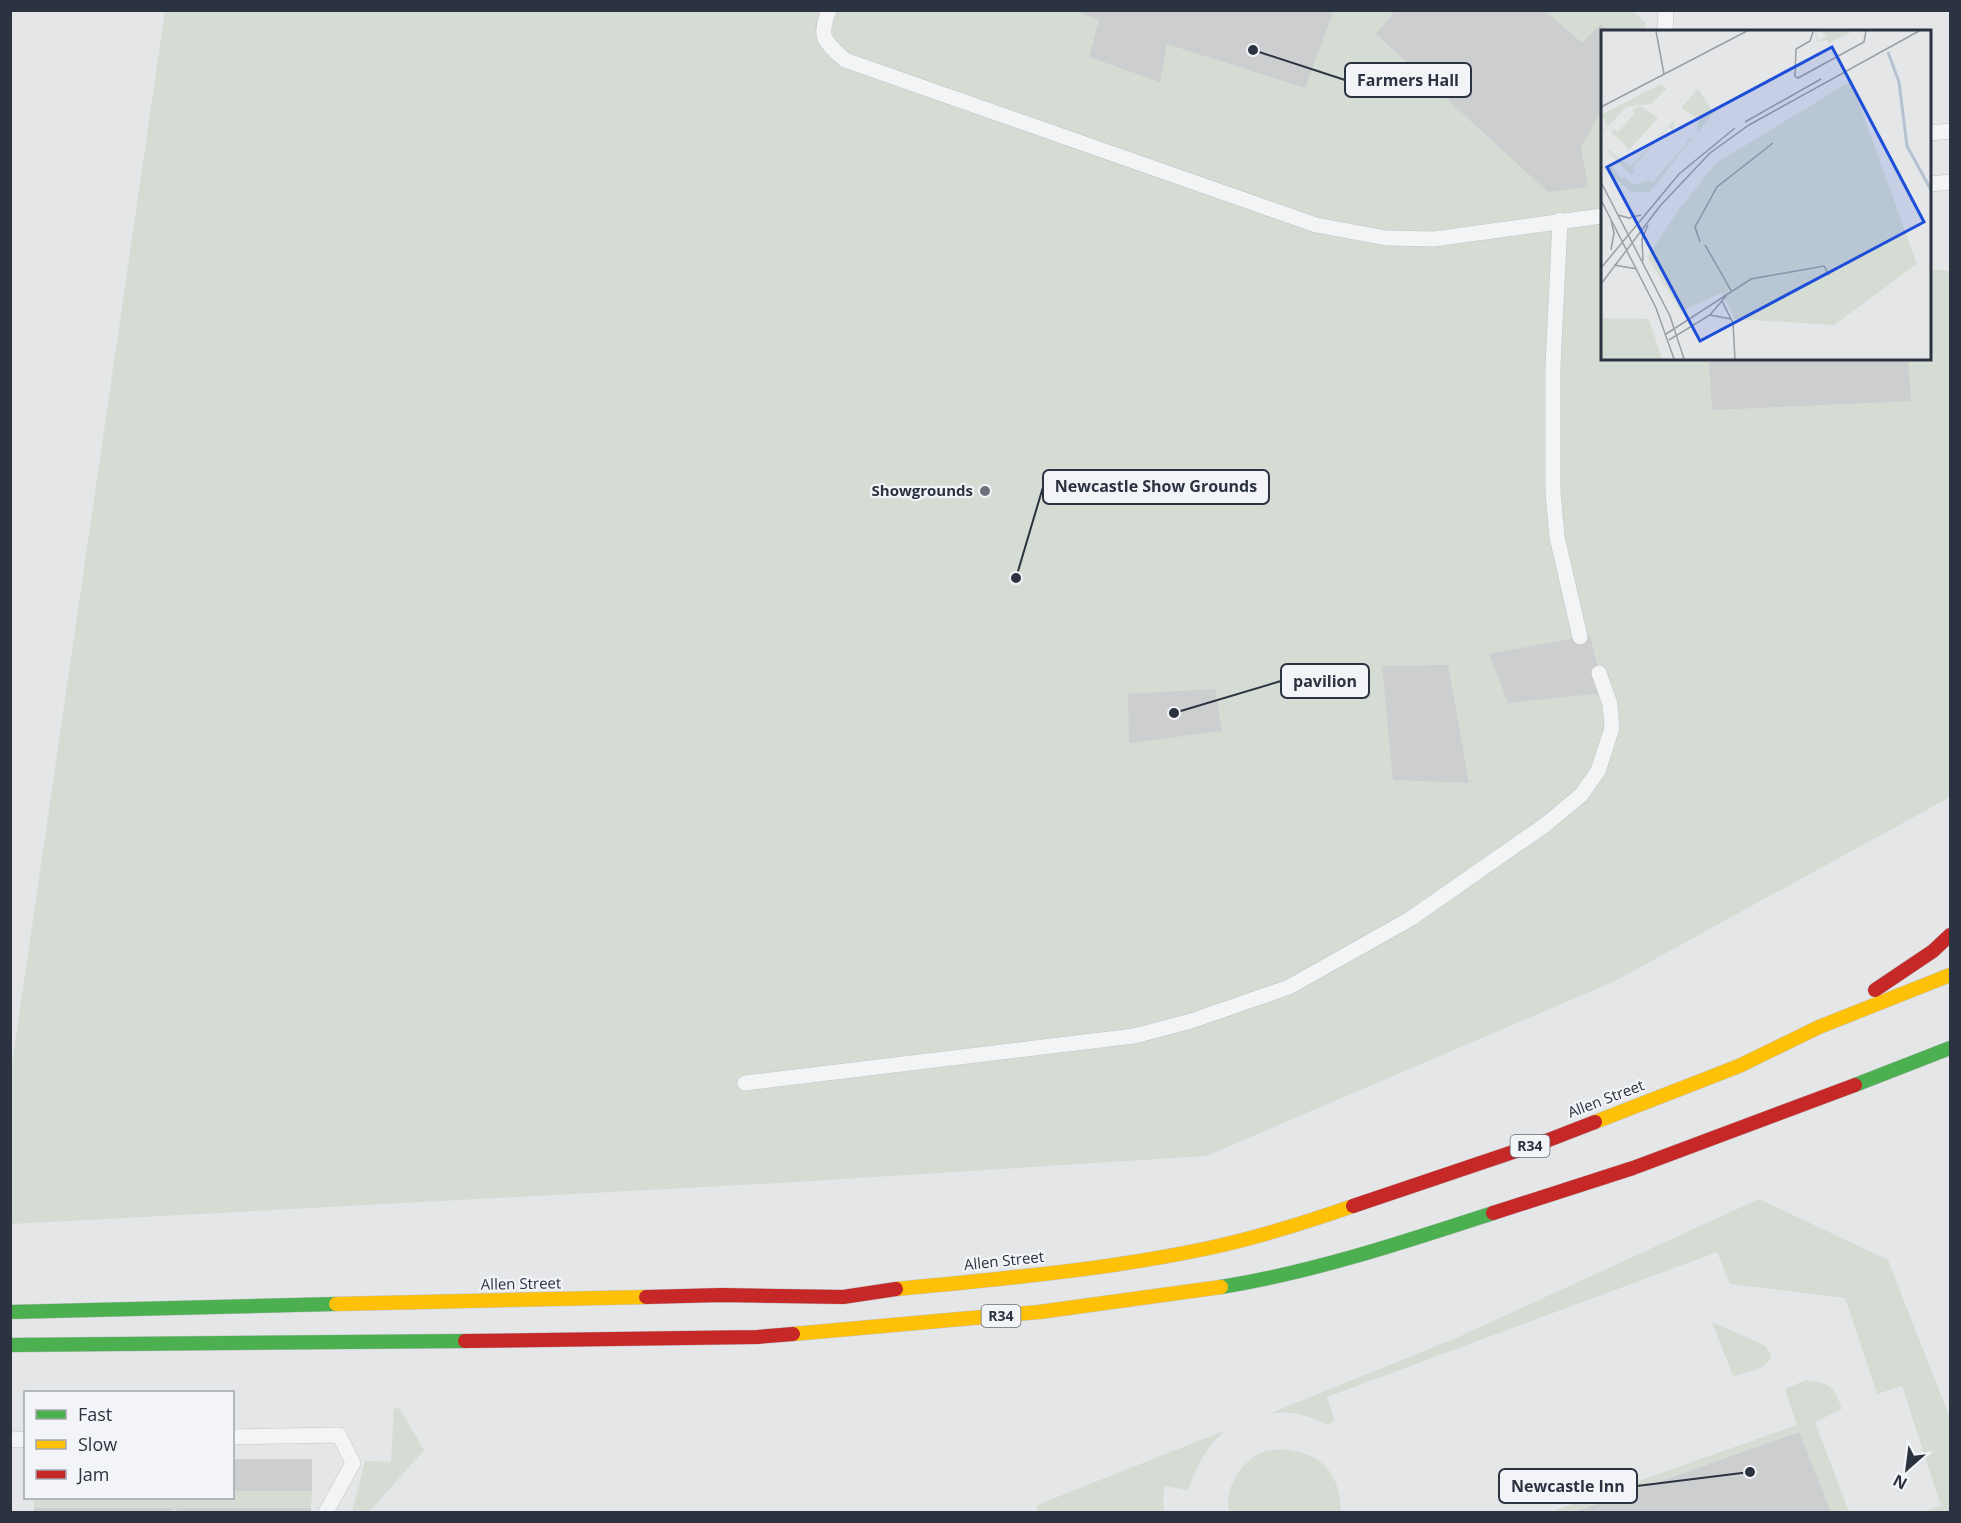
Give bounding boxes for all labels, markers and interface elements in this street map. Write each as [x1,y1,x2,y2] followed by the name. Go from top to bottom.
[1601,30,1931,360] inset map
[1345,63,1471,97] callout: Farmers Hall
[1357,69,1459,91] text: Farmers Hall
[1043,470,1269,504] callout: Newcastle Show Grounds
[1055,475,1257,497] text: Newcastle Show Grounds
[872,480,973,500] place label: Showgrounds
[978,484,992,498] marker: Showgrounds
[1281,664,1369,698] callout: pavilion
[1293,670,1357,692] text: pavilion
[1564,1074,1647,1122] street label: Allen Street
[1510,1135,1550,1157] road number: R34
[963,1246,1045,1274] street label: Allen Street
[481,1272,561,1294] street label: Allen Street
[982,1305,1020,1327] road number: R34
[24,1391,234,1499] legend
[78,1402,112,1426] text: Fast
[78,1432,117,1456] text: Slow
[1877,1439,1937,1499] north arrow
[76,1462,110,1486] text: Jam
[1499,1469,1637,1503] callout: Newcastle Inn
[1889,1469,1911,1495] text: N
[1511,1475,1625,1497] text: Newcastle Inn

